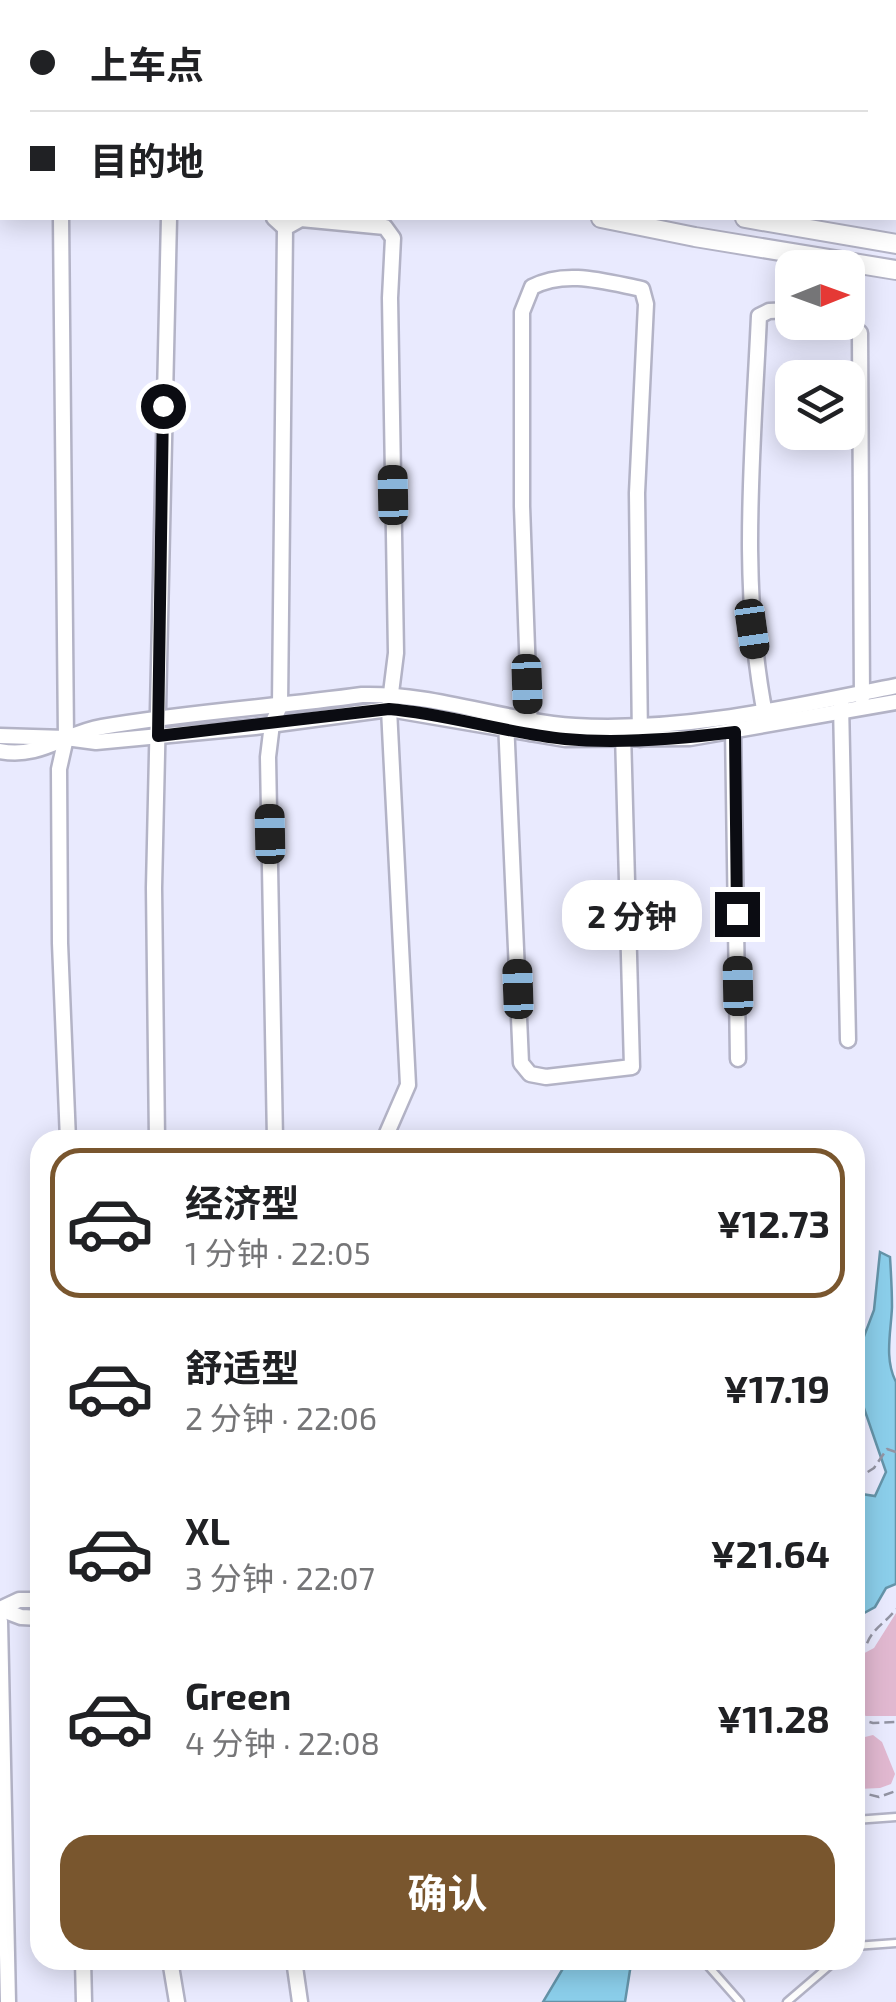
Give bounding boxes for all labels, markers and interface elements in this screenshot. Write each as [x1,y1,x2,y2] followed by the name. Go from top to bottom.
[90,41,204,87] text: 上车点
[90,137,204,183] text: 目的地
[775,250,865,340] north arrow
[775,250,865,450] map controls
[775,360,865,450] button: layers
[141,384,186,429] route start
[377,465,409,525] car
[733,597,771,661] car
[511,653,543,715] car
[254,804,286,864] car
[562,879,702,949] callout: 2 分钟
[715,892,760,937] route end
[587,896,677,934] text: 2 分钟
[722,956,754,1016] car
[502,958,534,1020] car
[65,1178,155,1268] icon: car
[185,1179,299,1225] text: 经济型
[717,1200,830,1246] text: ¥12.73
[185,1233,371,1271] text: 1 分钟 · 22:05
[65,1343,155,1433] icon: car
[185,1344,299,1390] text: 舒适型
[723,1365,830,1411] text: ¥17.19
[185,1398,377,1436] text: 2 分钟 · 22:06
[185,1507,230,1553] text: XL
[65,1508,155,1598] icon: car
[710,1530,830,1576] text: ¥21.64
[185,1558,375,1596] text: 3 分钟 · 22:07
[185,1672,291,1718] text: Green
[65,1673,155,1763] icon: car
[717,1695,830,1741] text: ¥11.28
[185,1723,380,1761] text: 4 分钟 · 22:08
[60,1835,835,1950] button: 确认

